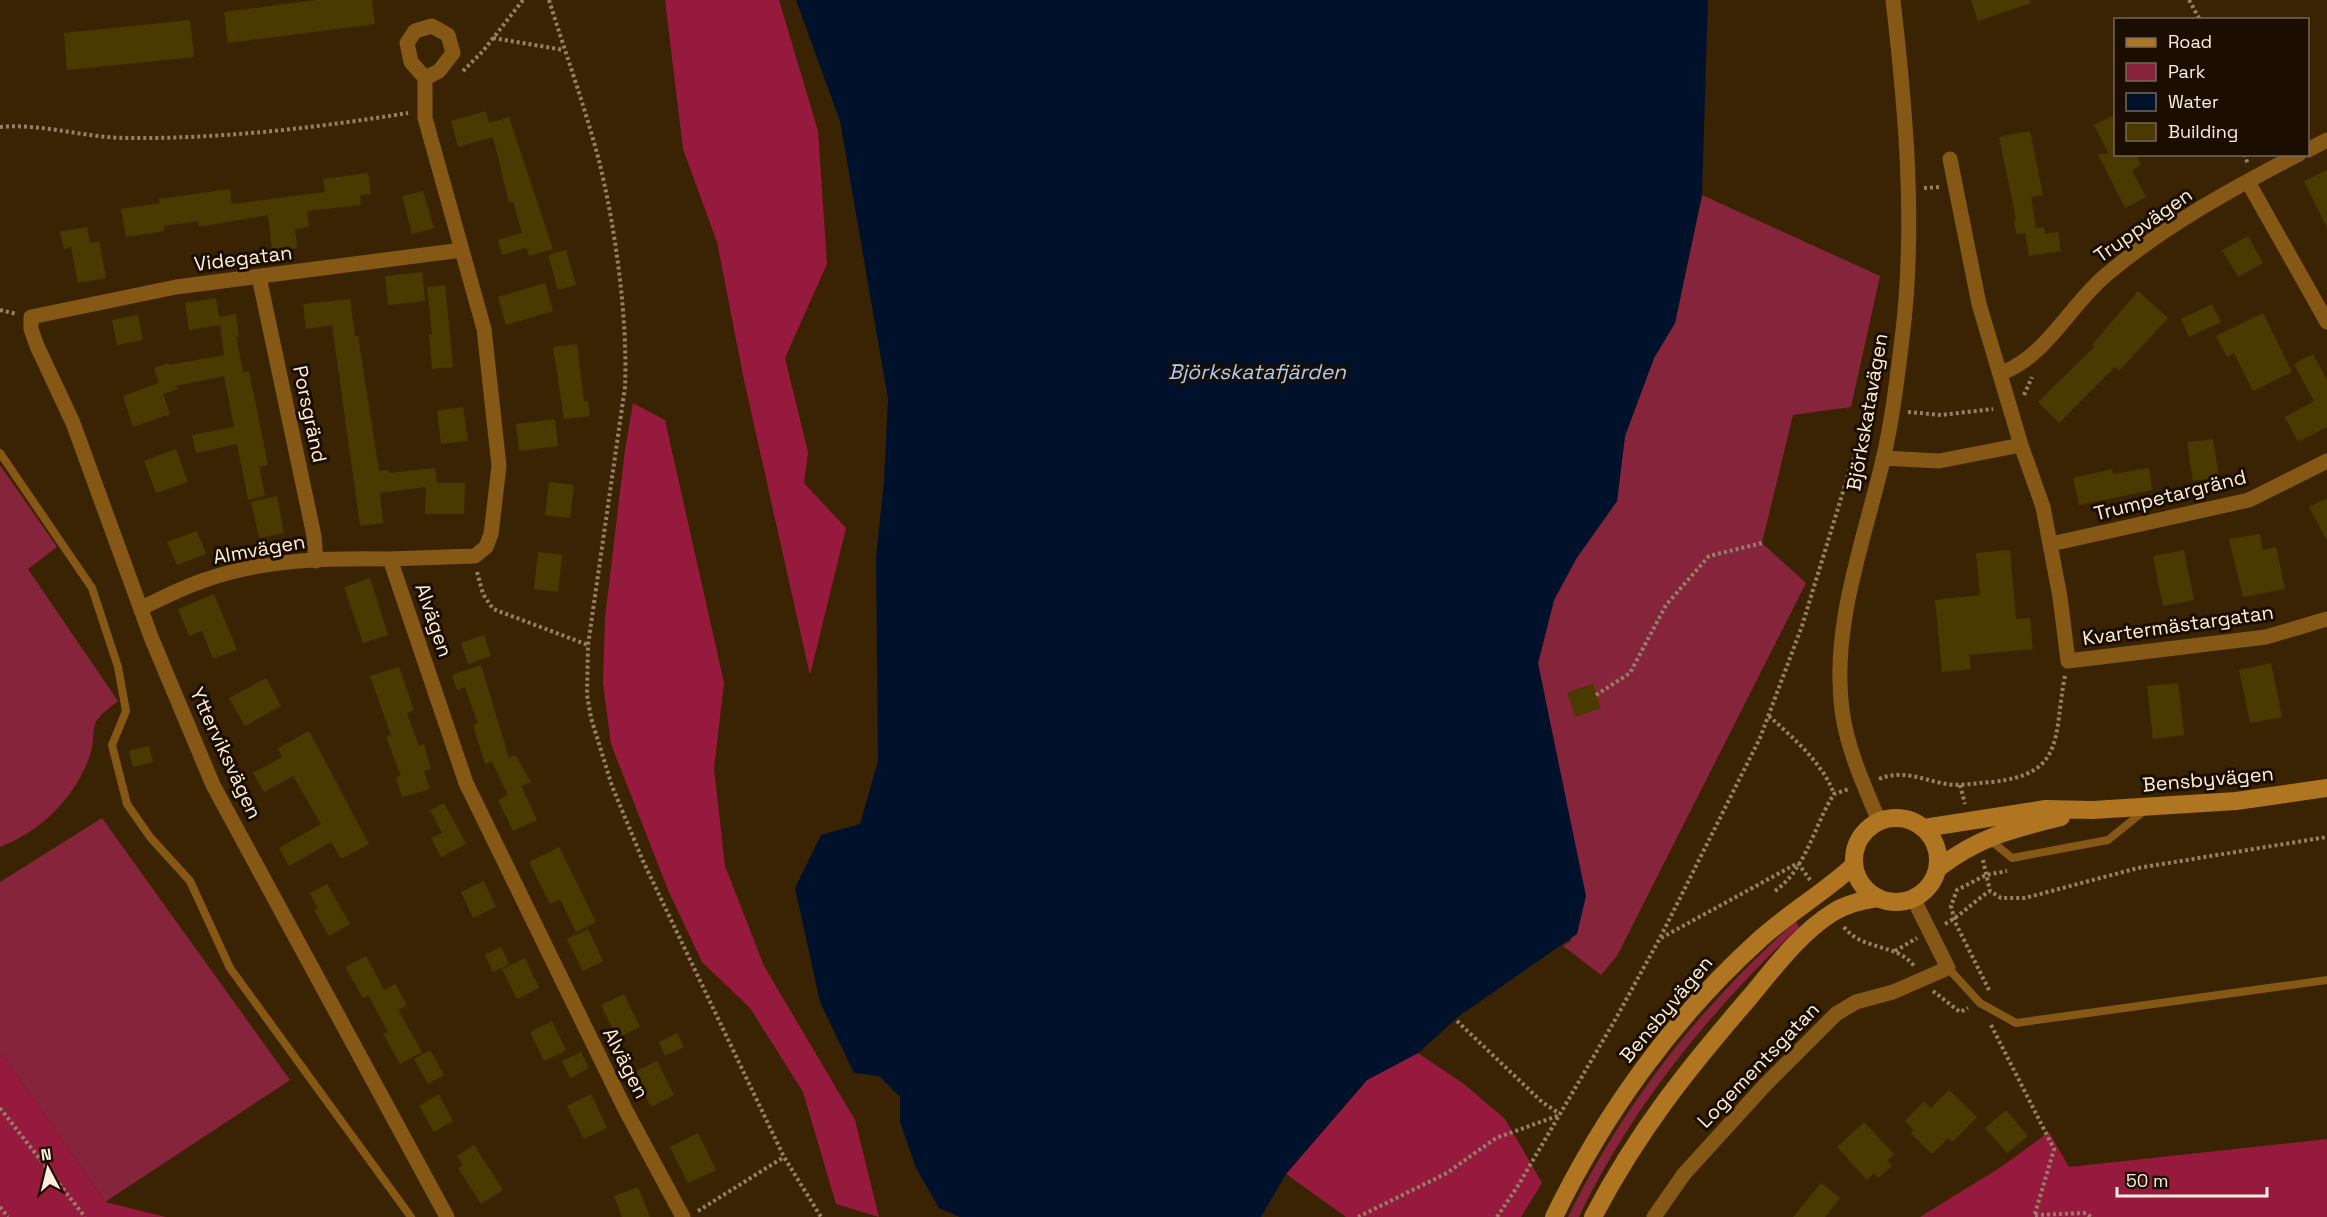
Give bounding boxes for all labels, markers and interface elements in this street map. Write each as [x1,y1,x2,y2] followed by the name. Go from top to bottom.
[2114,18,2309,156] legend
[2168,30,2212,53] text: Road
[2168,60,2206,83] text: Park
[2168,90,2219,113] text: Water
[2168,120,2238,143] text: Building
[2089,182,2197,268] street label: Truppvägen
[192,239,294,277] street label: Videgatan
[1840,331,1894,493] street label: Björkskatavägen
[1168,358,1347,385] water label: Björkskatafjärden
[287,363,333,465] street label: Porsgränd
[2091,464,2249,526] street label: Trumpetargränd
[211,528,307,570] street label: Almvägen
[409,580,459,660] street label: Alvägen
[2081,599,2275,651] street label: Kvartermästargatan
[184,683,268,823] street label: Ytterviksvägen
[2141,760,2275,798] street label: Bensbyvägen
[1614,950,1718,1068] street label: Bensbyvägen
[1691,997,1825,1133] street label: Logementsgatan
[597,1023,655,1103] street label: Alvägen
[18,1139,78,1199] north arrow
[40,1144,53,1166] text: N
[2117,1160,2267,1198] scale bar
[2126,1169,2168,1192] text: 50 m

